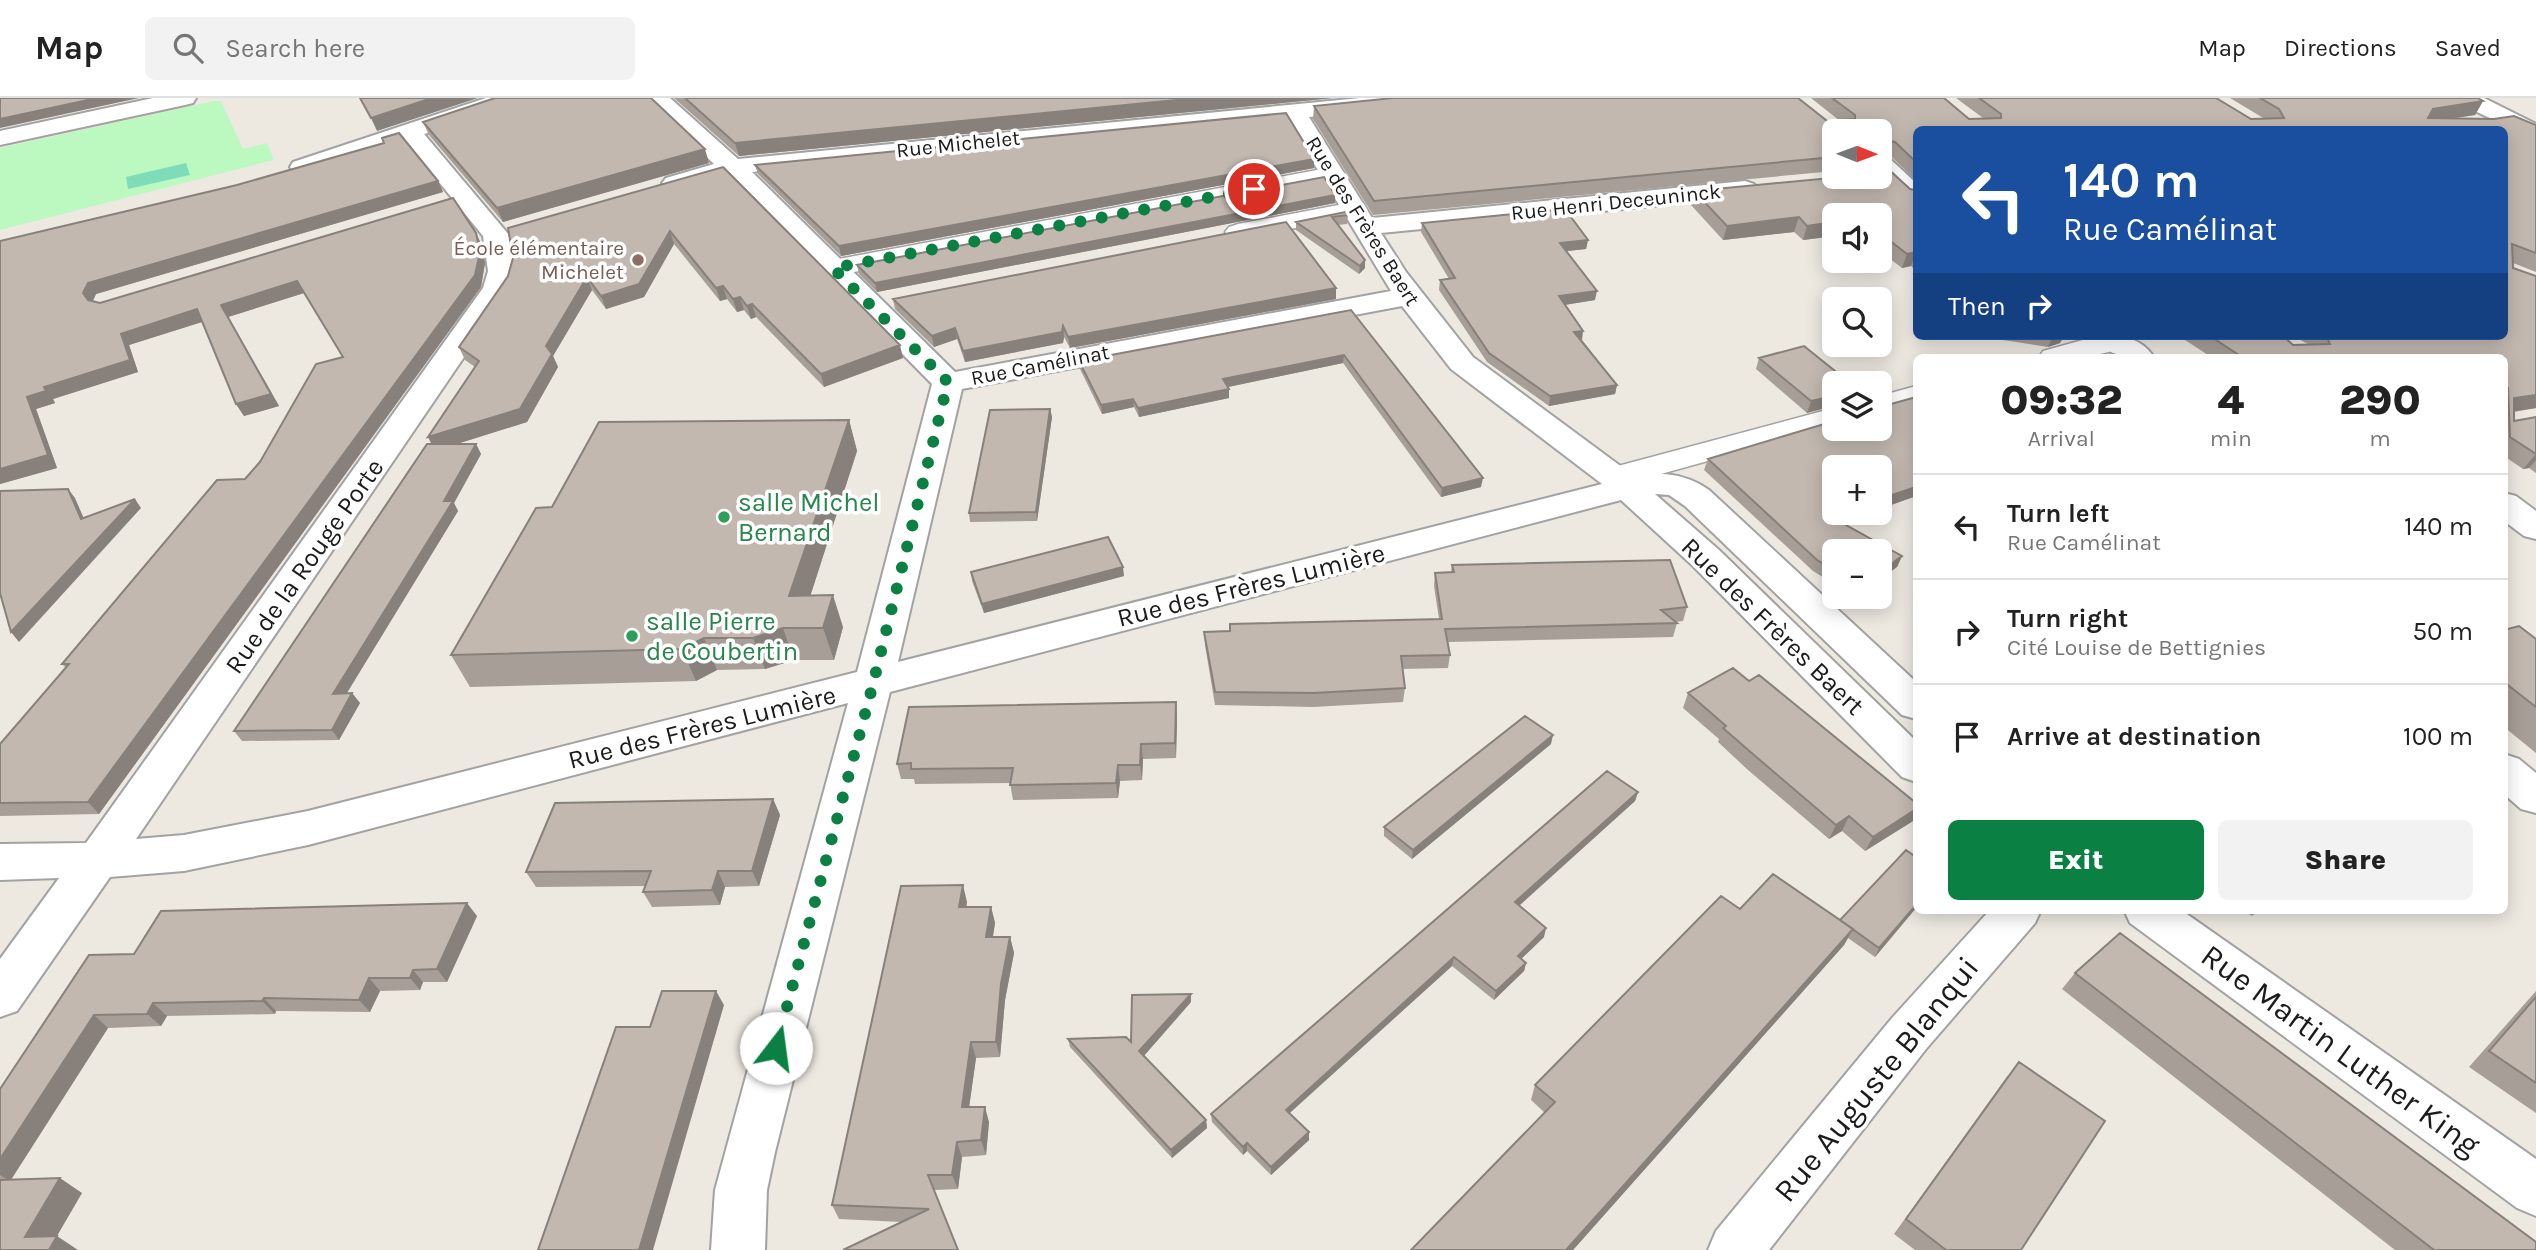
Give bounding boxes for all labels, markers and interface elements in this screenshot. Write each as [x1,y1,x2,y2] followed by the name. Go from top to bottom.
[145,17,635,80] search box
[35,29,103,67] text: Map
[169,29,207,67] icon: search
[225,33,365,64] text: Search here
[2198,34,2246,62] text: Map
[2284,34,2397,62] text: Directions
[2435,34,2501,62] text: Saved
[1822,119,1892,189] north arrow
[1822,119,1892,609] map controls
[895,126,1021,162] street label: Rue Michelet
[1301,132,1425,310] street label: Rue des Frères Baert
[2063,152,2200,209] text: 140 m
[1948,154,2039,245] icon: left
[1224,159,1284,219] pin
[1235,170,1273,208] icon: arrive
[1510,179,1722,225] street label: Rue Henri Deceuninck
[1822,203,1892,273] button: sound
[2063,211,2277,248] text: Rue Camélinat
[454,236,624,284] place label: École élémentaire Michelet
[630,252,646,268] marker: École élémentaire Michelet
[1822,287,1892,357] button: search
[2020,287,2058,325] icon: right
[1948,291,2006,322] text: Then
[969,340,1111,390] street label: Rue Camélinat
[1822,371,1892,441] button: layers
[2000,375,2122,425] text: 09:32
[2217,375,2244,425] text: 4
[2339,375,2421,425] text: 290
[2028,425,2095,452] text: Arrival
[2210,425,2252,452] text: min
[2369,425,2391,452] text: m
[219,453,390,680] street label: Rue de la Rouge Porte
[1822,455,1892,525] button: +
[738,487,880,548] place label: salle Michel Bernard
[2007,498,2109,529] text: Turn left
[1948,508,1986,546] icon: left
[716,509,732,525] marker: salle Michel Bernard
[2404,511,2473,542] text: 140 m
[2007,529,2161,556] text: Rue Camélinat
[1675,531,1871,722] street label: Rue des Frères Baert
[1114,537,1388,634] street label: Rue des Frères Lumière
[1822,539,1892,609] button: −
[2007,603,2128,634] text: Turn right
[646,606,798,667] place label: salle Pierre de Coubertin
[1948,613,1986,651] icon: right
[2412,616,2473,647] text: 50 m
[624,628,640,644] marker: salle Pierre de Coubertin
[2007,634,2266,661] text: Cité Louise de Bettignies
[565,679,839,776] street label: Rue des Frères Lumière
[1948,718,1986,756] icon: arrive
[2007,721,2261,752] text: Arrive at destination
[2403,721,2473,752] text: 100 m
[1948,820,2204,900] button: Exit
[2218,820,2473,900] button: Share
[2194,937,2487,1164] street label: Rue Martin Luther King
[1766,949,1987,1209] street label: Rue Auguste Blanqui
[739,1011,813,1085] position arrow

